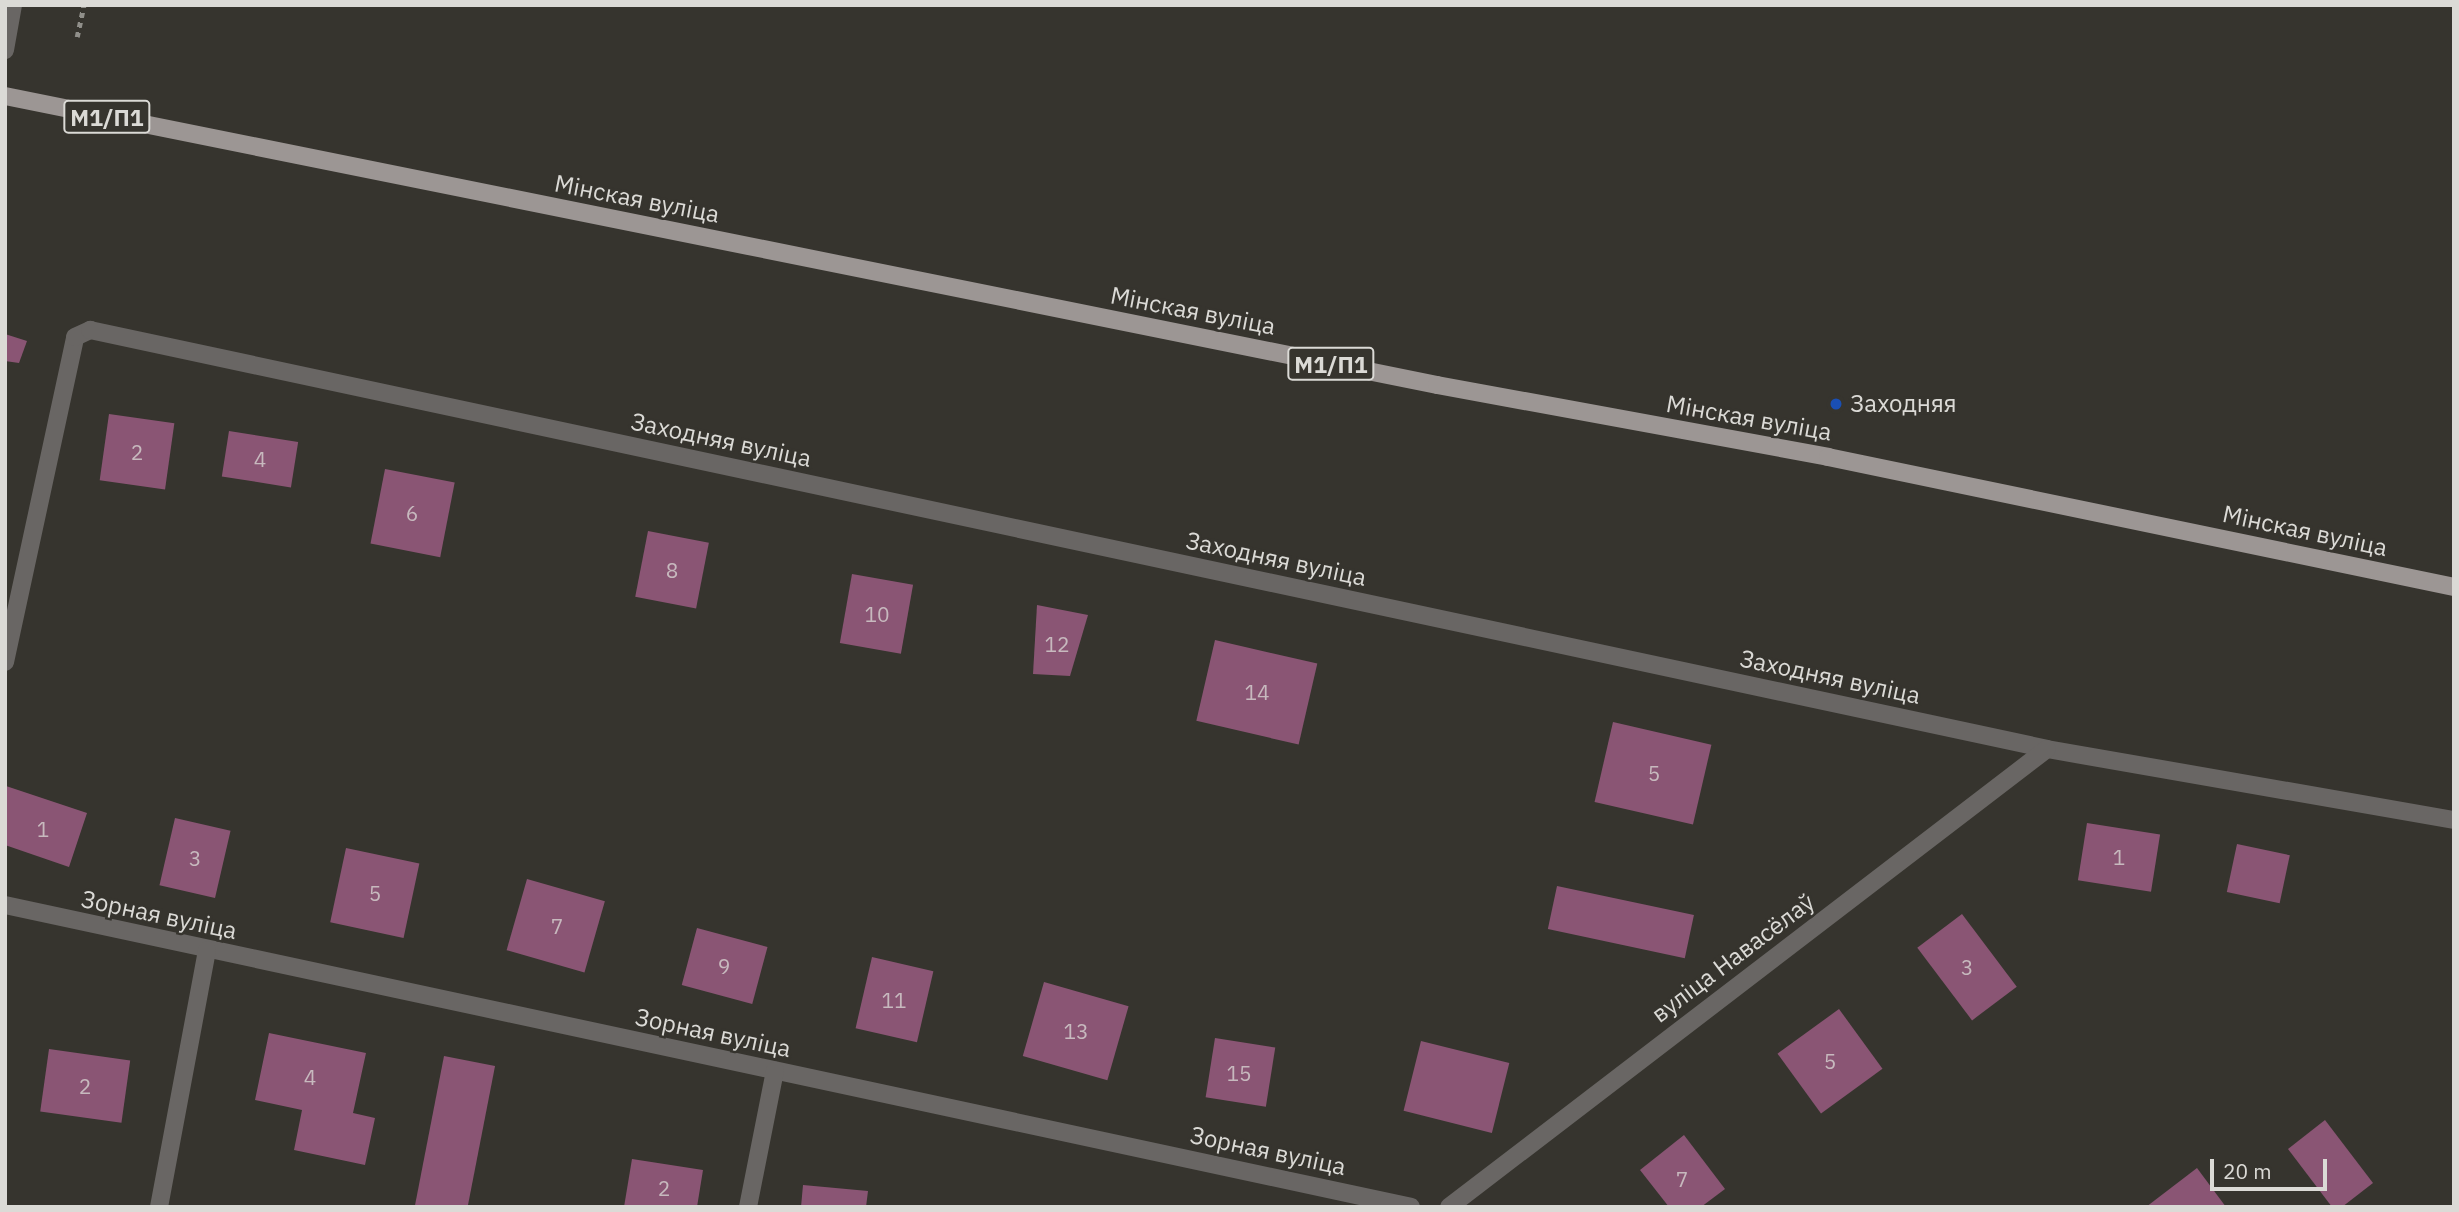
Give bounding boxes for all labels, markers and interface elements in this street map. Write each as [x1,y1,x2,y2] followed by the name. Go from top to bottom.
[63,98,151,136] road number: М1/П1
[552,169,722,229] street label: Мінская вуліца
[1108,281,1278,341] street label: Мінская вуліца
[1287,344,1375,384] road number: М1/П1
[1664,389,1834,447] street label: Мінская вуліца
[1850,390,1957,418] place label: Заходняя
[1828,396,1844,412] marker: Заходняя
[628,407,814,473] street label: Заходняя вуліца
[131,439,143,465] house number: 2
[254,446,266,472] house number: 4
[406,500,418,526] house number: 6
[2220,500,2390,562] street label: Мінская вуліца
[1183,526,1369,592] street label: Заходняя вуліца
[666,557,678,583] house number: 8
[864,601,890,627] house number: 10
[1044,631,1070,657] house number: 12
[1737,644,1923,710] street label: Заходняя вуліца
[1244,679,1270,705] house number: 14
[1648,760,1660,786] house number: 5
[37,816,49,842] house number: 1
[2113,844,2125,870] house number: 1
[189,845,201,871] house number: 3
[369,880,381,906] house number: 5
[78,884,240,946] street label: Зорная вуліца
[1646,887,1820,1029] street label: вуліца Навасёлаў
[551,913,563,939] house number: 7
[718,953,730,979] house number: 9
[1961,954,1973,980] house number: 3
[881,987,907,1013] house number: 11
[632,1002,794,1064] street label: Зорная вуліца
[1063,1018,1089,1044] house number: 13
[1824,1048,1836,1074] house number: 5
[1226,1060,1252,1086] house number: 15
[304,1064,316,1090] house number: 4
[79,1073,91,1099] house number: 2
[1187,1120,1349,1182] street label: Зорная вуліца
[2214,1146,2331,1190] scale bar
[2223,1157,2272,1185] text: 20 m
[1676,1166,1688,1192] house number: 7
[658,1175,670,1201] house number: 2

